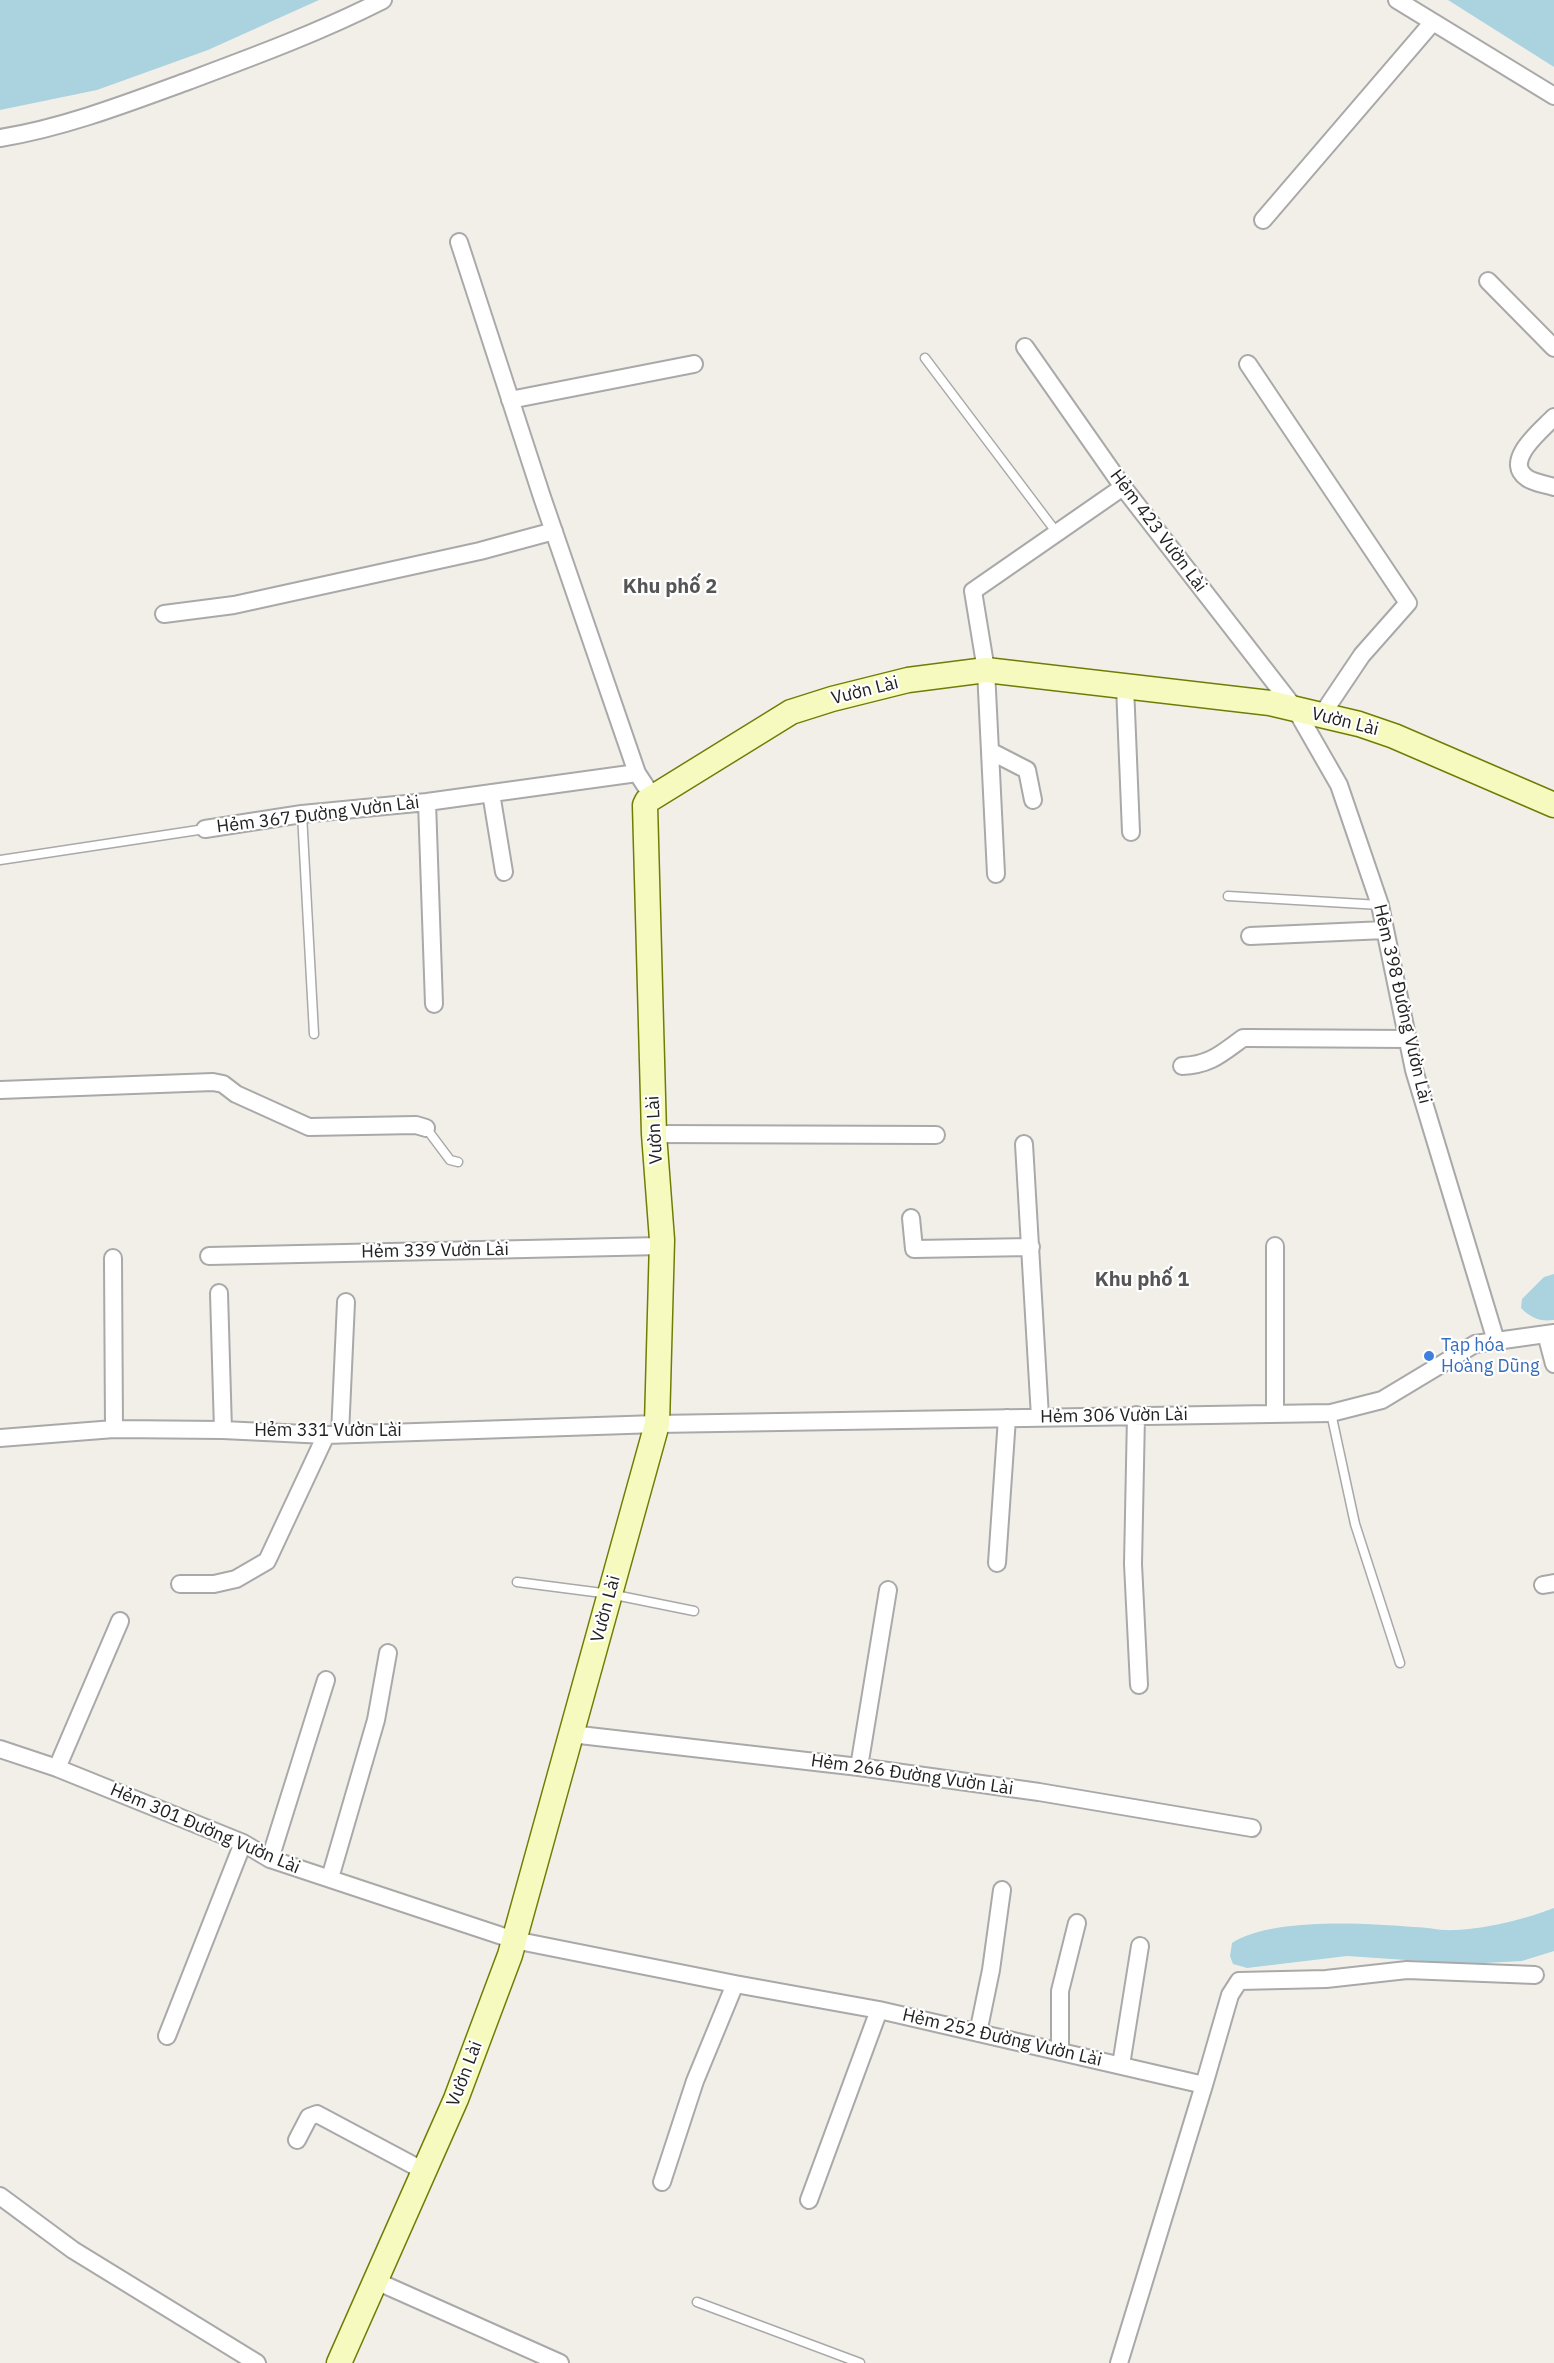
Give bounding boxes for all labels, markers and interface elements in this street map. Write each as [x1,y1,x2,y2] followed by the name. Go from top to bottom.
[1105,466,1211,596] street label: Hẻm 423 Vườn Lài
[623,575,717,599] district label: Khu phố 2
[829,672,901,710] street label: Vườn Lài
[1309,703,1381,741] street label: Vườn Lài
[215,792,421,838] street label: Hẻm 367 Đường Vườn Lài
[1369,902,1435,1106] street label: Hẻm 398 Đường Vườn Lài
[642,1095,668,1165] street label: Vườn Lài
[361,1239,509,1263] street label: Hẻm 339 Vườn Lài
[1095,1268,1189,1292] district label: Khu phố 1
[1441,1335,1539,1378] place label: Tạp hóa Hoàng Dũng
[1422,1349,1436,1363] marker: Tạp hóa Hoàng Dũng
[1040,1404,1188,1428] street label: Hẻm 306 Vườn Lài
[254,1420,402,1442] street label: Hẻm 331 Vườn Lài
[587,1573,625,1645] street label: Vườn Lài
[809,1750,1015,1800] street label: Hẻm 266 Đường Vườn Lài
[107,1779,303,1879] street label: Hẻm 301 Đường Vườn Lài
[900,2005,1104,2071] street label: Hẻm 252 Đường Vườn Lài
[443,2038,487,2110] street label: Vườn Lài

